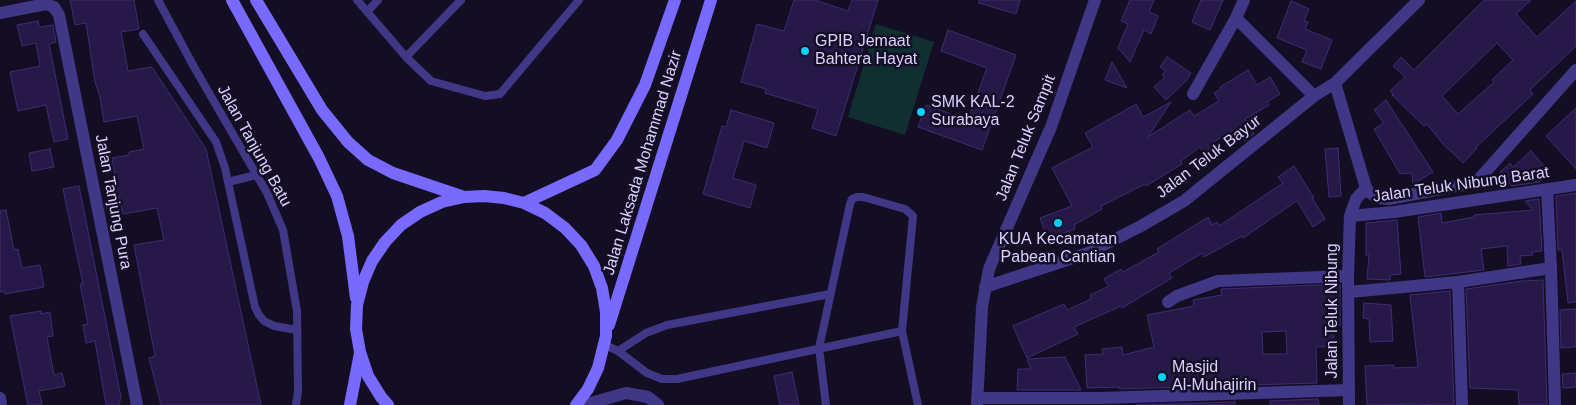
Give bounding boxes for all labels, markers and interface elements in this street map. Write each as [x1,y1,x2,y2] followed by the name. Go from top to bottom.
[815,32,917,70] place label: GPIB Jemaat Bahtera Hayat
[799,45,811,57] marker: GPIB Jemaat Bahtera Hayat
[600,48,686,278] street label: Jalan Laksada Mohammad Nazir
[992,72,1060,204] street label: Jalan Teluk Sampit
[213,82,295,210] street label: Jalan Tanjung Batu
[931,93,1015,131] place label: SMK KAL-2 Surabaya
[915,106,927,118] marker: SMK KAL-2 Surabaya
[1153,111,1265,203] street label: Jalan Teluk Bayur
[91,133,135,271] street label: Jalan Tanjung Pura
[1372,163,1550,207] street label: Jalan Teluk Nibung Barat
[1052,217,1064,229] marker: KUA Kecamatan Pabean Cantian
[999,230,1117,268] place label: KUA Kecamatan Pabean Cantian
[1323,243,1343,379] street label: Jalan Teluk Nibung
[1172,358,1256,396] place label: Masjid Al-Muhajirin
[1156,371,1168,383] marker: Masjid Al-Muhajirin

